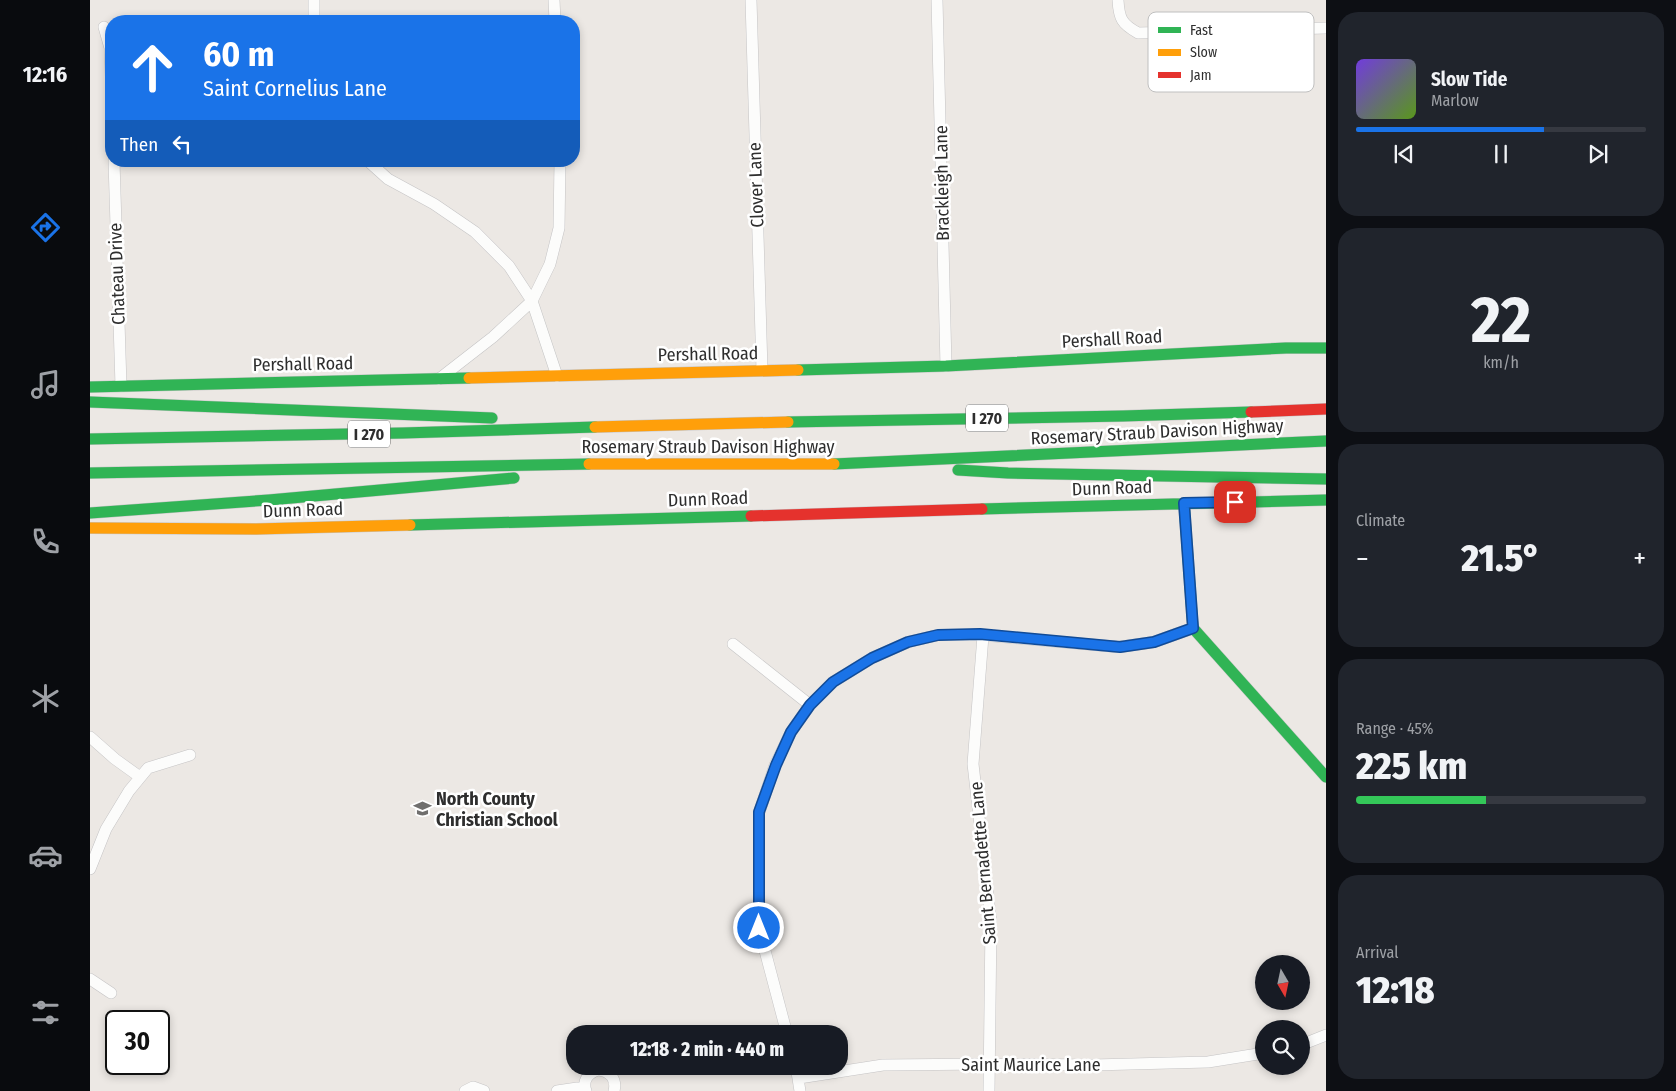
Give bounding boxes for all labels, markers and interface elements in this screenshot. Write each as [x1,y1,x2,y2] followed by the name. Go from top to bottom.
[1148,12,1314,92] legend
[1190,22,1213,39] text: Fast
[203,33,274,75] text: 60 m
[120,35,185,100] icon: ahead
[1190,44,1217,61] text: Slow
[23,61,67,88] text: 12:16
[1190,67,1211,84] text: Jam
[1431,68,1507,91] text: Slow Tide
[203,75,387,102] text: Saint Cornelius Lane
[1431,91,1479,110] text: Marlow
[930,125,954,241] street label: Brackleigh Lane
[168,130,196,158] icon: left
[120,133,158,156] text: Then
[1390,140,1418,168] icon: previous
[1487,140,1515,168] icon: pause
[1584,140,1612,168] icon: next
[744,142,768,228] street label: Clover Lane
[28,210,63,245] icon: directions
[104,222,130,325] street label: Chateau Drive
[1471,281,1531,359] text: 22
[1061,325,1163,353] street label: Pershall Road
[657,342,759,366] street label: Pershall Road
[252,352,354,376] street label: Pershall Road
[1483,353,1519,372] text: km/h
[28,367,63,402] icon: music
[966,404,1008,432] road number: I 270
[1030,414,1284,450] street label: Rosemary Straub Davison Highway
[348,420,390,448] road number: I 270
[581,436,835,458] street label: Rosemary Straub Davison Highway
[1071,476,1153,500] street label: Dunn Road
[1214,481,1256,523] pin
[667,487,749,511] street label: Dunn Road
[1221,488,1249,516] icon: arrive
[262,498,344,522] street label: Dunn Road
[1356,511,1405,530] text: Climate
[28,524,63,559] icon: phone
[1461,535,1541,581] text: 21.5°
[1356,542,1369,575] text: −
[1633,542,1646,575] text: +
[28,681,63,716] icon: climate
[1356,719,1434,738] text: Range · 45%
[1356,743,1467,789] text: 225 km
[965,781,1001,945] street label: Saint Bernadette Lane
[436,788,558,831] place label: North County Christian School
[412,799,432,819] school or university icon: North County Christian School
[28,838,63,873] icon: car
[732,901,784,953] position arrow
[1356,943,1398,962] text: Arrival
[1255,955,1310,1010] north arrow
[1255,955,1310,1075] map controls
[1356,967,1435,1013] text: 12:18
[28,995,63,1030] icon: filters
[105,1010,170,1075] speed limit sign: 30
[1255,1020,1310,1075] button: search
[630,1038,784,1061] text: 12:18 · 2 min · 440 m
[961,1054,1101,1076] street label: Saint Maurice Lane

